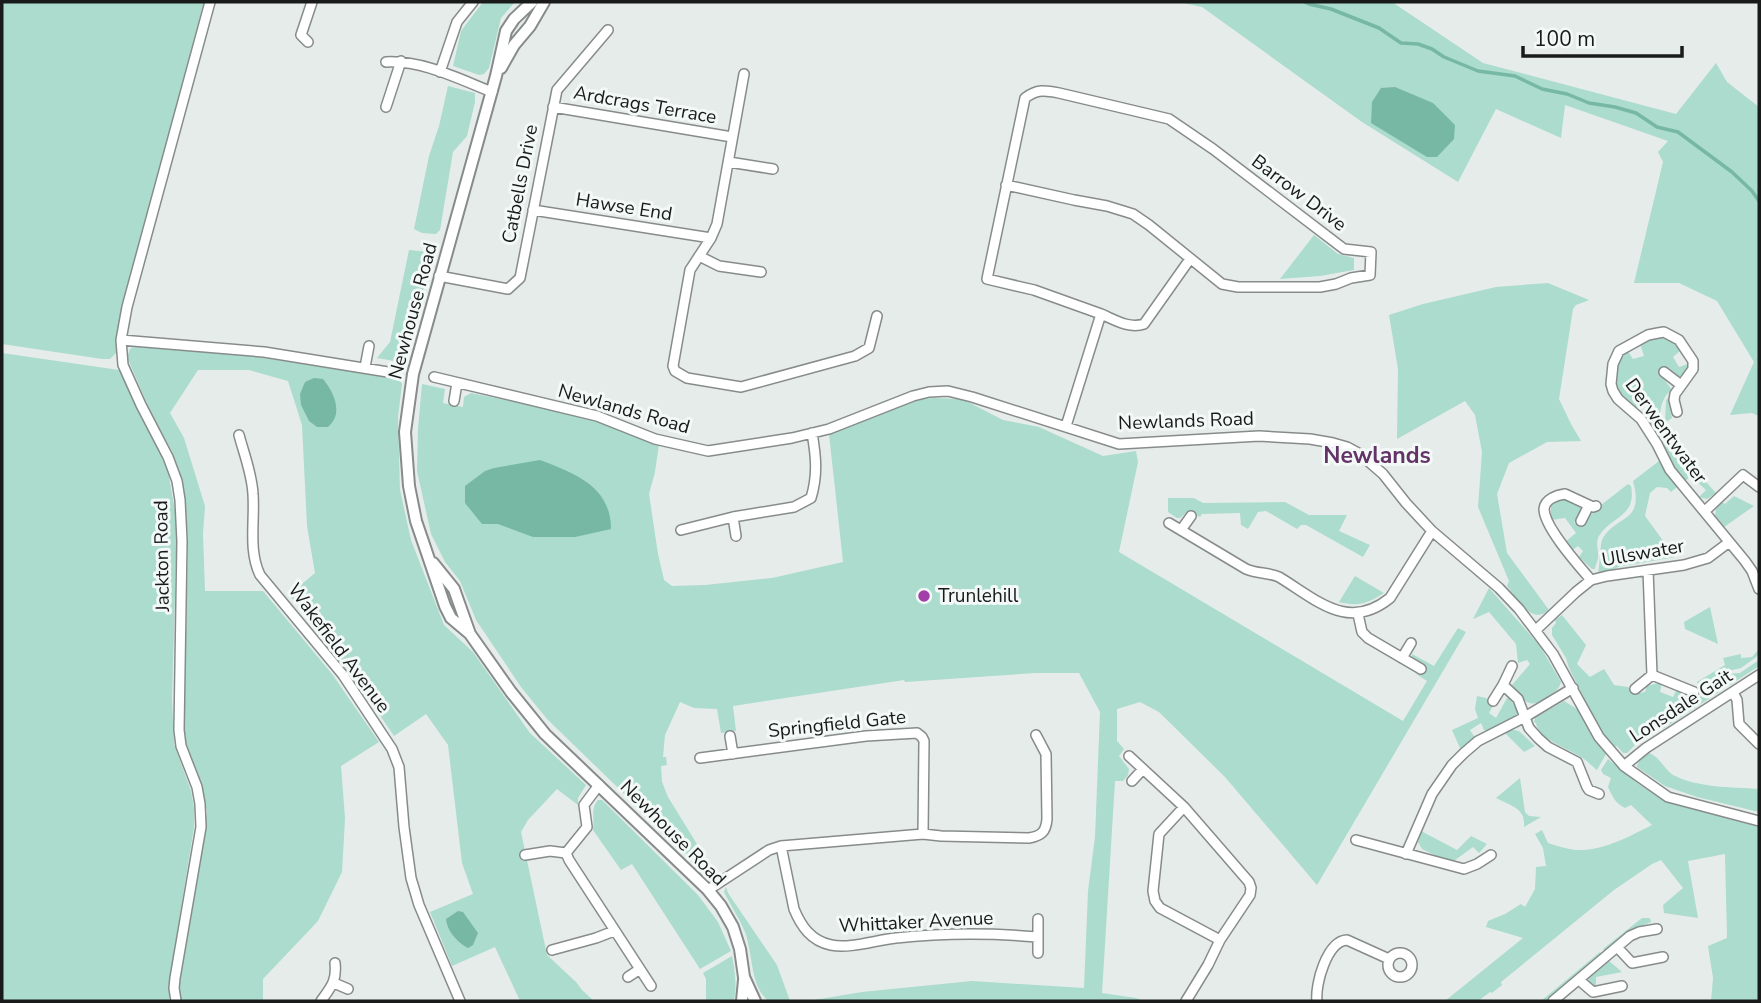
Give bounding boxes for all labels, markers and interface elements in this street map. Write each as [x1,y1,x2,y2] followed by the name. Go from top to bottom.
[1523,14,1682,58] scale bar
[1534,25,1595,53] text: 100 m
[571,80,719,130] street label: Ardcrags Terrace
[496,122,544,246] street label: Catbells Drive
[1246,149,1352,237] street label: Barrow Drive
[574,187,674,227] street label: Hawse End
[382,240,444,382] street label: Newhouse Road
[1619,373,1713,489] street label: Derwentwater
[555,378,693,440] street label: Newlands Road
[1118,406,1254,436] street label: Newlands Road
[1323,440,1431,471] district label: Newlands
[148,500,176,613] street label: Jackton Road
[1600,533,1686,573] street label: Ullswater
[282,578,396,718] street label: Wakefield Avenue
[938,583,1019,609] place label: Trunlehill
[916,588,932,604] marker: Trunlehill
[1625,663,1738,749] street label: Lonsdale Gait
[767,704,907,744] street label: Springfield Gate
[614,774,732,892] street label: Newhouse Road
[838,905,994,939] street label: Whittaker Avenue

